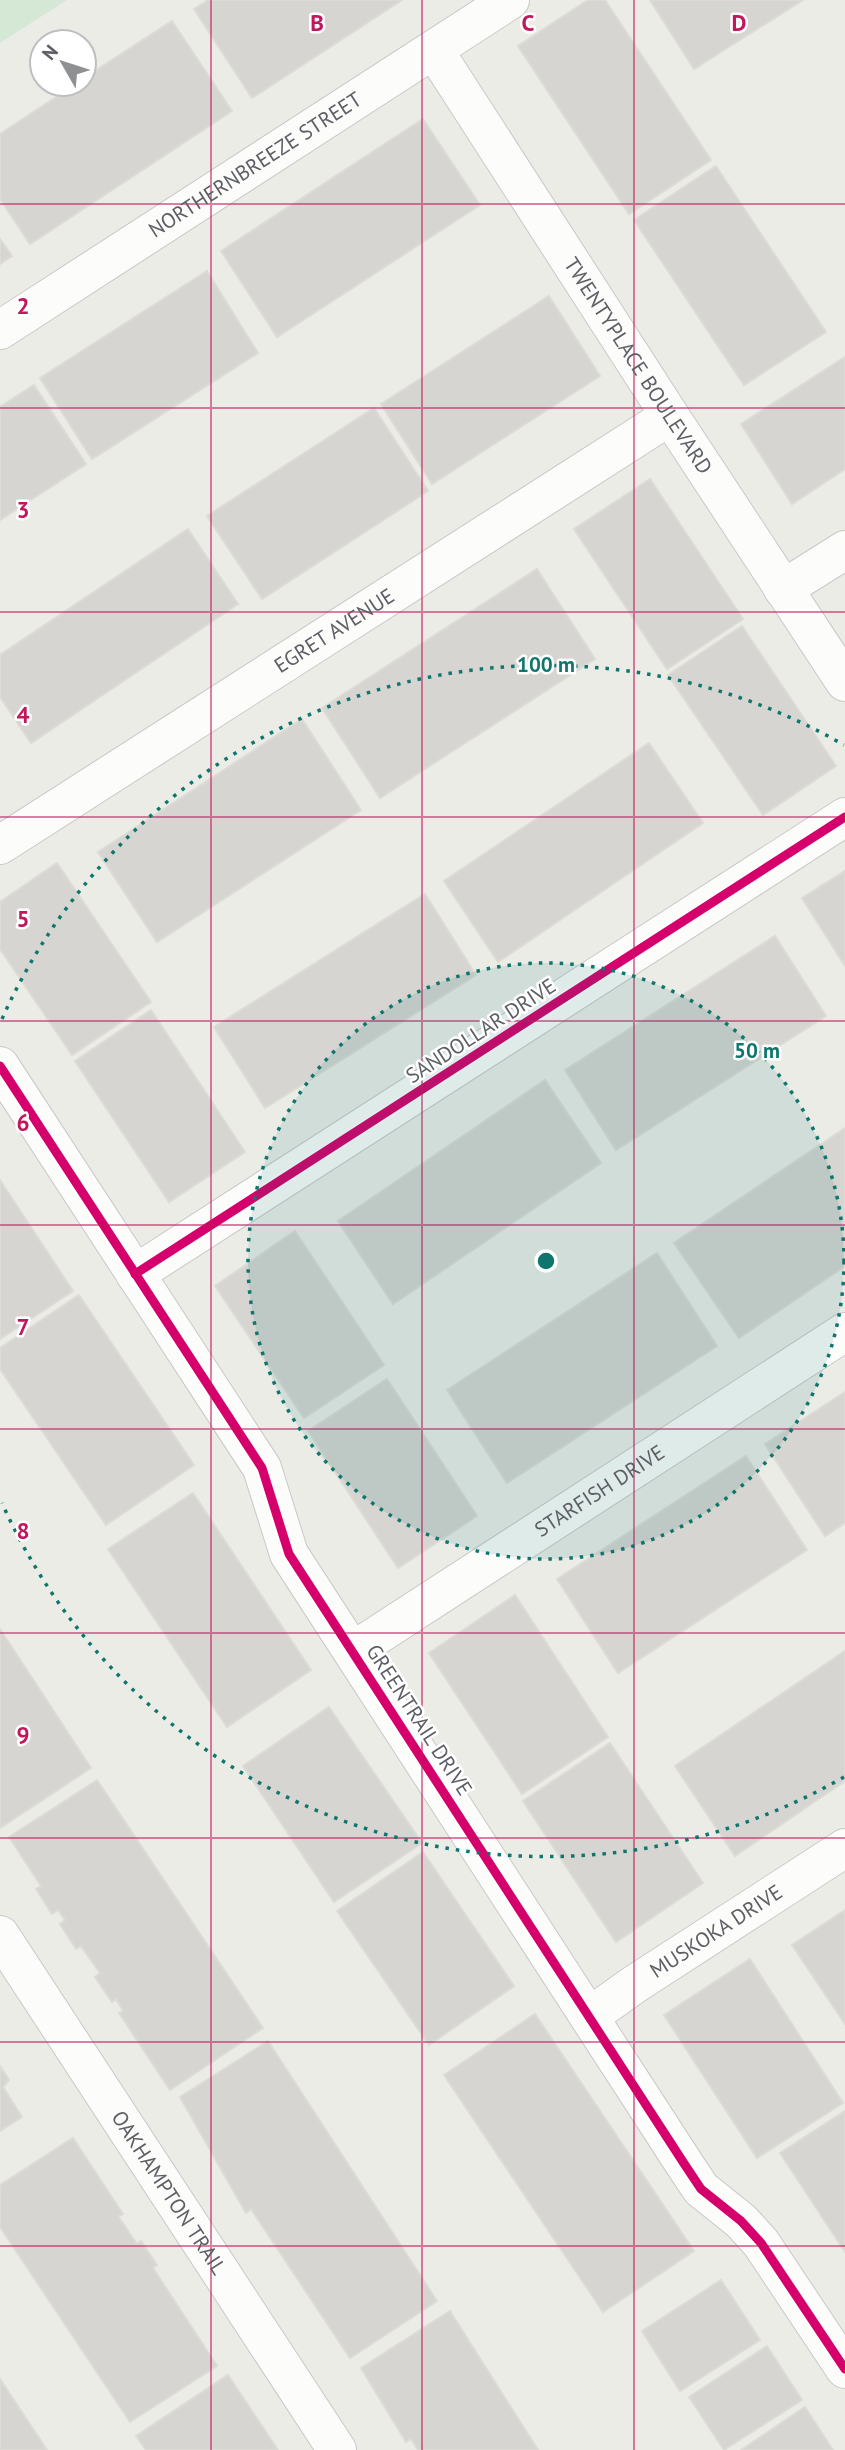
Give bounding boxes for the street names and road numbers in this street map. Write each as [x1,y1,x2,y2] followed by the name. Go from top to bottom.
[143,85,367,243] street label: NORTHERNBREEZE STREET
[558,252,719,479] street label: TWENTYPLACE BOULEVARD
[269,582,399,679] street label: EGRET AVENUE
[401,972,561,1089] street label: SANDOLLAR DRIVE
[529,1439,670,1543] street label: STARFISH DRIVE
[360,1639,478,1801] street label: GREENTRAIL DRIVE
[645,1878,787,1984] street label: MUSKOKA DRIVE
[106,2105,233,2280] street label: OAKHAMPTON TRAIL

